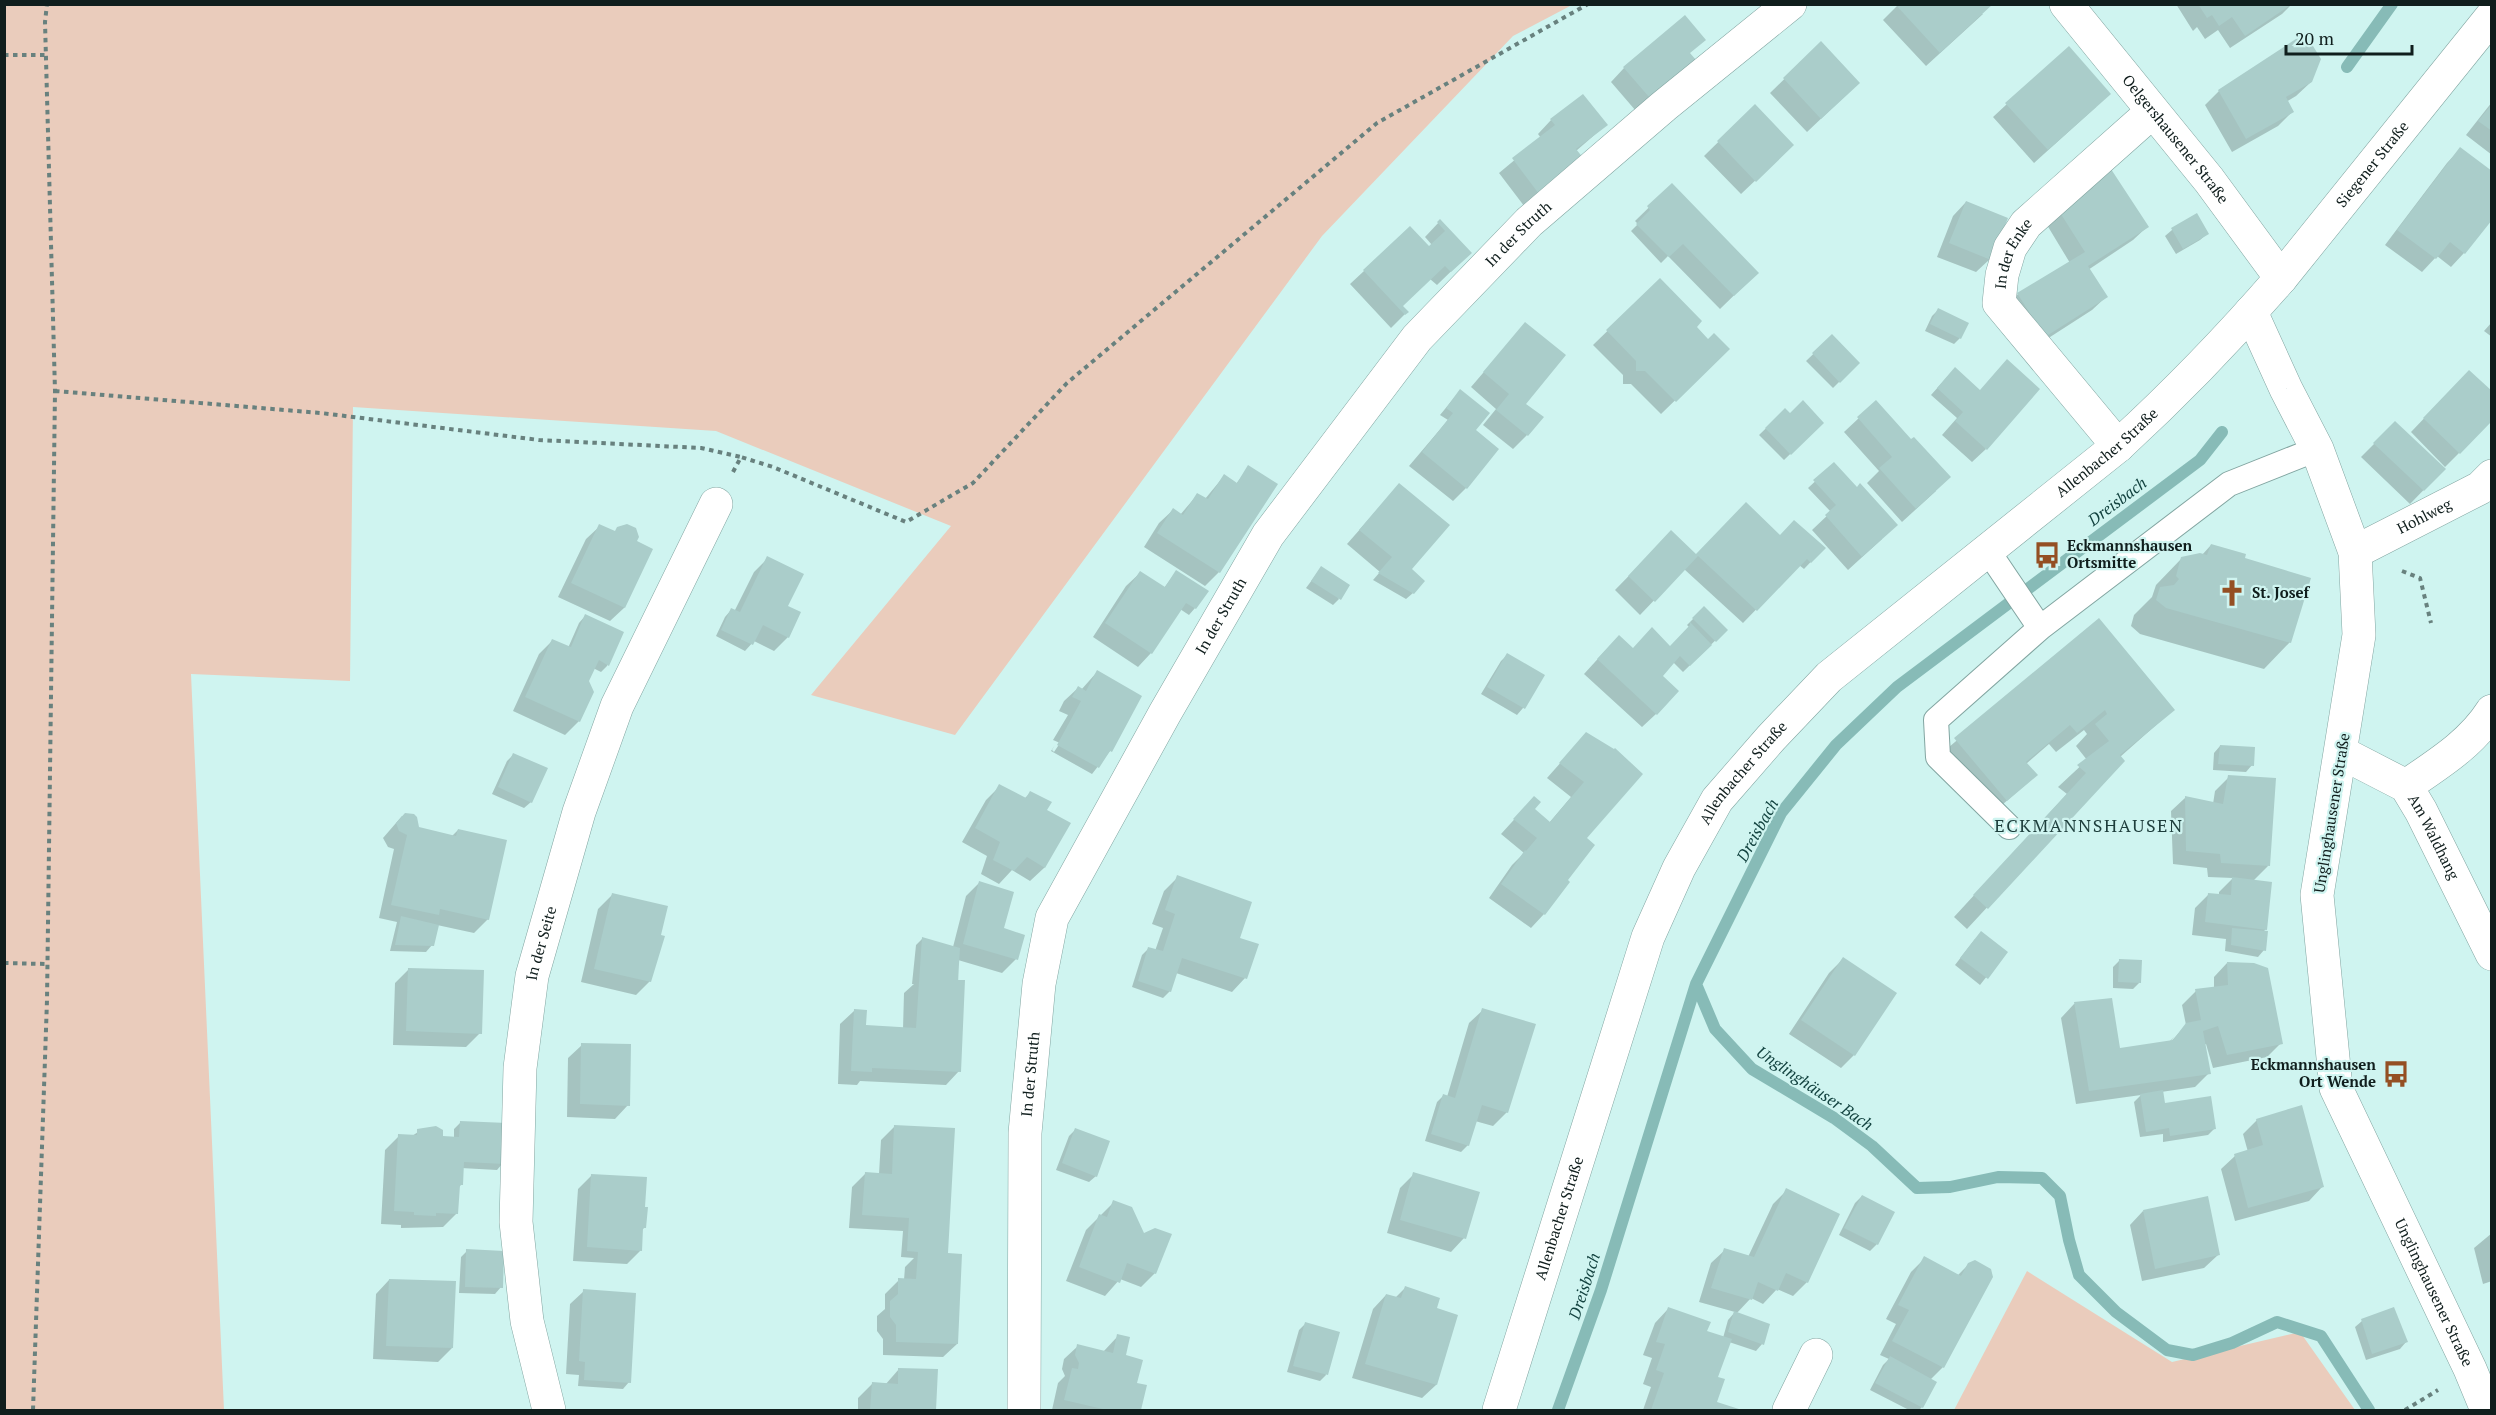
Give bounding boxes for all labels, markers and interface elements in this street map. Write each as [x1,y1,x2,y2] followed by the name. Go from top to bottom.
[2286,18,2412,56] scale bar
[2295,26,2335,50] text: 20 m
[2118,70,2234,207] street label: Oelgershausener Straße
[2331,116,2413,211] street label: Siegener Straße
[1480,196,1555,270] street label: In der Struth
[1990,213,2036,290] street label: In der Enke
[2051,403,2162,501] street label: Allenbacher Straße
[2082,472,2151,531] water label: Dreisbach
[2393,493,2456,538] street label: Hohlweg
[2067,535,2193,572] place label: Eckmannshausen Ortsmitte
[2032,540,2062,570] bus stop icon: Eckmannshausen Ortsmitte
[1190,573,1250,658] street label: In der Struth
[2217,578,2247,608] church icon: St. Josef
[2252,582,2311,602] place label: St. Josef
[1694,716,1791,828] street label: Allenbacher Straße
[2308,731,2354,894] street label: Unglinghausener Straße
[2404,790,2465,884] street label: Am Waldhang
[1730,795,1783,866] water label: Dreisbach
[1994,813,2184,837] district label: ECKMANNSHAUSEN
[521,904,561,981] street label: In der Seite
[1016,1030,1043,1118] street label: In der Struth
[1752,1041,1878,1135] water label: Unglinghäuser Bach
[2251,1054,2376,1091] place label: Eckmannshausen Ort Wende
[2381,1059,2411,1089] bus stop icon: Eckmannshausen Ort Wende
[1530,1154,1587,1282] street label: Allenbacher Straße
[2391,1215,2478,1370] street label: Unglinghausener Straße
[1563,1250,1605,1323] water label: Dreisbach

